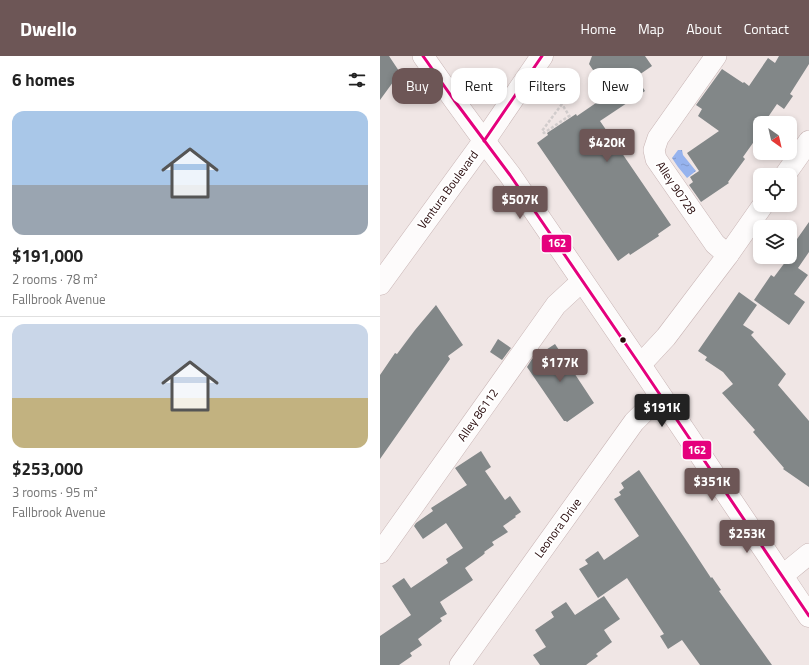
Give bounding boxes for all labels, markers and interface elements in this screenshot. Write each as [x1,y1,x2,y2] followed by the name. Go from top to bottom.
[20,14,77,43] text: Dwello
[581,18,616,39] text: Home
[638,18,664,39] text: Map
[686,18,722,39] text: About
[744,18,789,39] text: Contact
[12,67,75,93] text: 6 homes
[392,68,443,104] chip: Buy
[451,68,507,104] chip: Rent
[515,68,580,104] chip: Filters
[588,68,643,104] chip: New
[346,69,368,91] icon: filters
[753,116,797,160] north arrow
[753,116,797,264] map controls
[579,129,635,163] pin: $420K
[589,132,625,152] text: $420K
[154,137,226,209] icon: home
[412,146,483,233] street label: Ventura Boulevard
[652,157,701,218] street label: Alley 90728
[753,168,797,212] button: locate
[492,186,548,220] pin: $507K
[502,189,538,209] text: $507K
[753,220,797,264] button: layers
[541,234,572,253] line badge: 162
[548,235,566,251] text: 162
[12,243,83,269] text: $191,000
[12,269,98,289] text: 2 rooms · 78 m²
[12,289,106,309] text: Fallbrook Avenue
[618,335,628,345] unlabelled marker
[532,349,588,383] pin: $177K
[154,350,226,422] icon: home
[542,352,578,372] text: $177K
[452,384,503,445] street label: Alley 86112
[634,394,690,428] pin: $191K
[644,397,680,417] text: $191K
[682,440,712,460] line badge: 162
[688,442,706,458] text: 162
[12,456,83,482] text: $253,000
[684,468,740,502] pin: $351K
[694,471,730,491] text: $351K
[12,482,98,502] text: 3 rooms · 95 m²
[529,494,586,562] street label: Leonora Drive
[12,502,106,522] text: Fallbrook Avenue
[719,520,775,554] pin: $253K
[729,523,765,543] text: $253K

